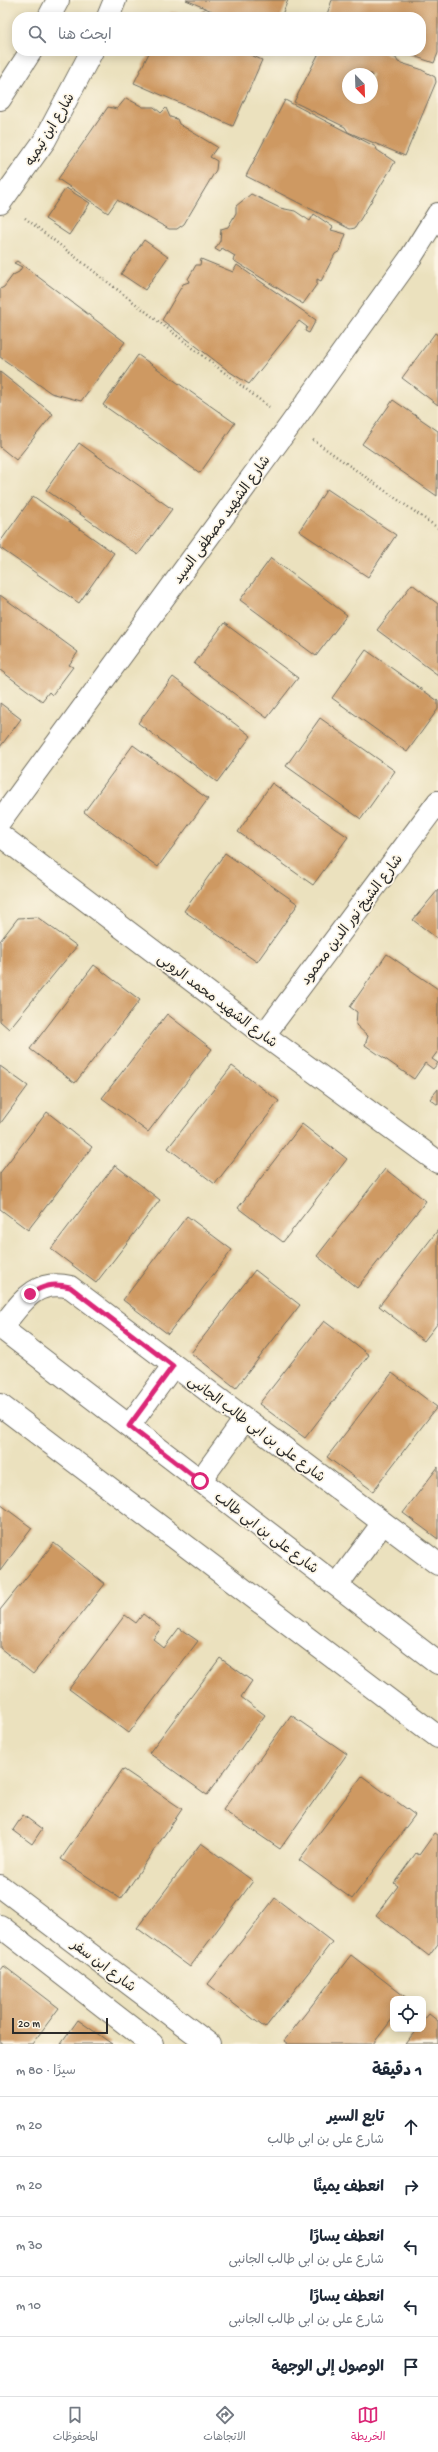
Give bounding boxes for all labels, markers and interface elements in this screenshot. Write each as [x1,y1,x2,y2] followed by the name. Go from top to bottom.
[12,12,426,56] search box
[26,23,48,45] icon: search
[58,27,112,45] text: ابحث هنا
[342,68,378,104] north arrow
[23,91,80,170] street label: شارع ابن تيميه
[171,453,275,588] street label: شارع الشهيد مصطفى السيد
[298,852,408,989] street label: شارع الشيخ نور الدين محمود
[153,951,280,1053] street label: شارع الشهيد محمد الروبى
[21,1285,39,1303] route end
[184,1373,327,1487] street label: شارع على بن ابى طالب الجانبى
[191,1472,209,1490] route start
[210,1489,321,1579] street label: شارع على بن ابى طالب
[66,1937,138,1997] street label: شارع ابن سفر
[390,1996,426,2032] map controls
[390,1996,426,2032] button: locate
[12,2016,108,2035] scale bar
[18,2019,40,2031] text: 20 m
[372,2062,422,2082] text: 1 دقيقة
[16,2064,76,2079] text: سيرًا · 80 m
[327,2109,384,2127] text: تابع السير
[400,2116,422,2138] icon: ahead
[16,2119,42,2134] text: 20 m
[267,2133,384,2148] text: شارع على بن ابى طالب
[400,2176,422,2198] icon: right
[16,2179,42,2194] text: 20 m
[313,2179,384,2197] text: انعطف يمينًا
[310,2229,384,2247] text: انعطف يسارًا
[400,2236,422,2258] icon: left
[16,2239,42,2254] text: 30 m
[229,2253,384,2268] text: شارع على بن ابى طالب الجانبى
[310,2289,384,2307] text: انعطف يسارًا
[400,2296,422,2318] icon: left
[16,2299,41,2314] text: 10 m
[229,2313,384,2328] text: شارع على بن ابى طالب الجانبى
[400,2356,422,2378] icon: arrive
[271,2359,384,2377] text: الوصول إلى الوجهة
[53,2404,98,2446] tab: المحفوظات
[203,2404,246,2446] tab: الاتجاهات
[351,2404,385,2446] tab: الخريطة

